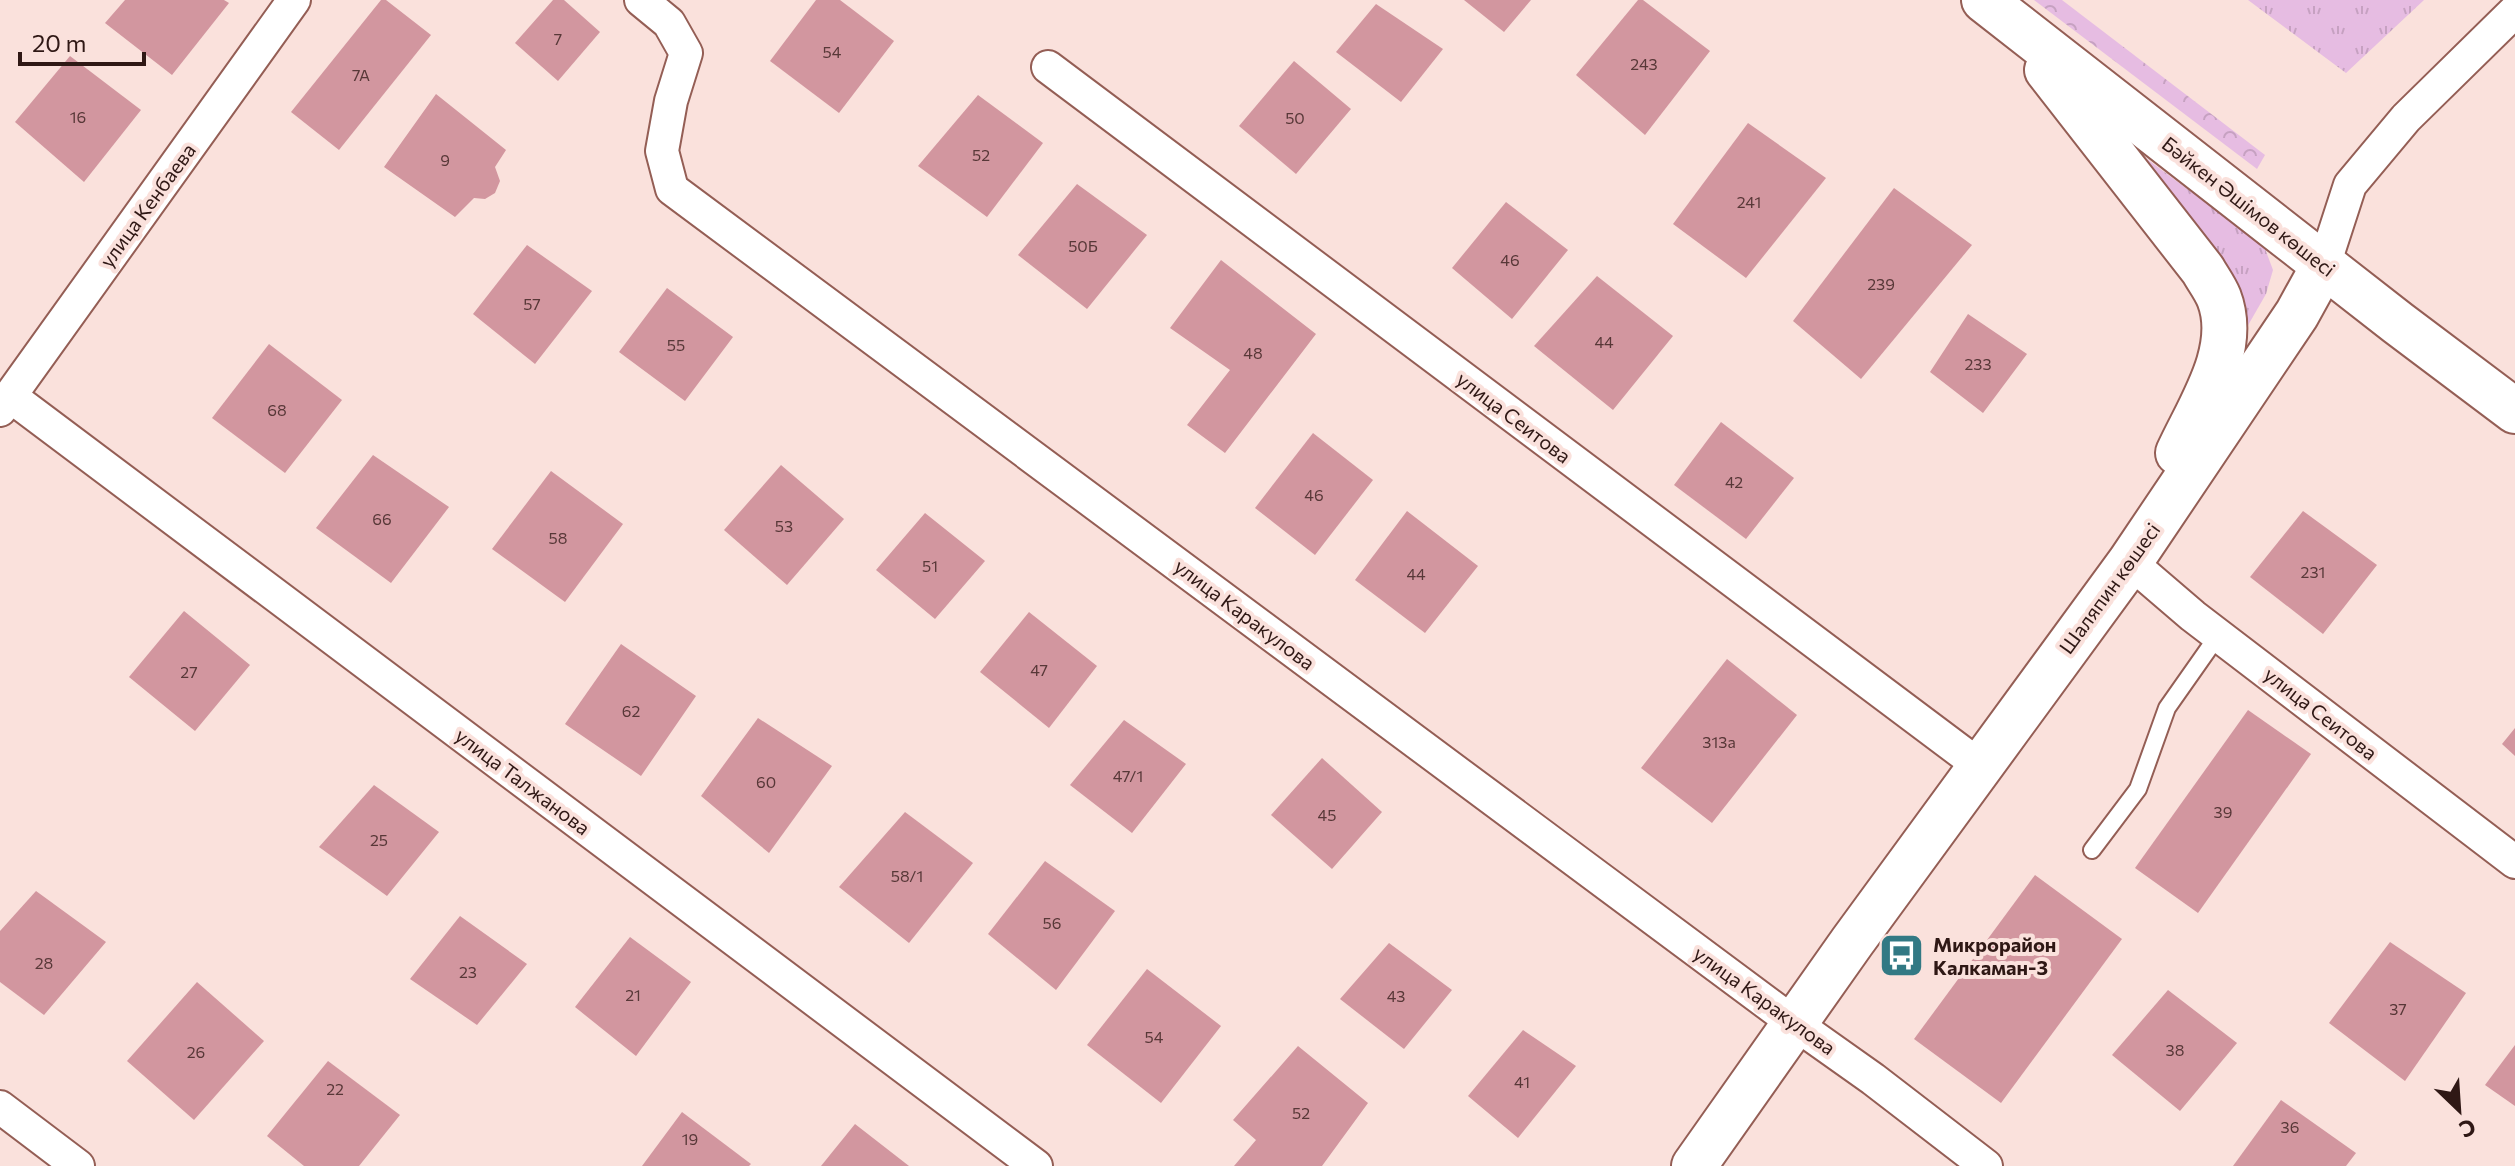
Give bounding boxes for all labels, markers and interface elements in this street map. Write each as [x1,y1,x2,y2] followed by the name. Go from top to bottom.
[20,16,144,66] scale bar
[32,28,86,57] text: 20 m
[554,29,562,48] house number: 7
[823,42,842,61] house number: 54
[1630,54,1658,73] house number: 243
[352,65,370,84] house number: 7А
[70,107,86,126] house number: 16
[1285,108,1305,127] house number: 50
[2158,131,2340,281] street label: Бәйкен Әшімов көшесі
[94,138,200,272] street label: улица Кенбаева
[972,145,990,164] house number: 52
[440,150,450,169] house number: 9
[1737,192,1761,211] house number: 241
[1068,236,1098,255] house number: 50Б
[1500,250,1520,269] house number: 46
[1867,274,1895,293] house number: 239
[523,294,541,313] house number: 57
[1594,332,1614,351] house number: 44
[667,335,685,354] house number: 55
[1243,343,1263,362] house number: 48
[1964,354,1992,373] house number: 233
[1452,366,1576,468] street label: улица Сеитова
[267,400,287,419] house number: 68
[1725,472,1743,491] house number: 42
[1304,485,1324,504] house number: 46
[372,509,392,528] house number: 66
[775,516,793,535] house number: 53
[2054,518,2164,658] street label: Шаляпин көшесі
[549,528,567,547] house number: 58
[1170,553,1320,675] street label: улица Каракулова
[922,556,938,575] house number: 51
[2301,562,2325,581] house number: 231
[1406,564,1426,583] house number: 44
[1030,660,1048,679] house number: 47
[180,662,198,681] house number: 27
[2260,662,2382,764] street label: улица Сеитова
[622,701,640,720] house number: 62
[451,723,595,839] street label: улица Талжанова
[1702,732,1736,751] house number: 313а
[1113,766,1143,785] house number: 47/1
[756,772,776,791] house number: 60
[2214,802,2232,821] house number: 39
[1318,805,1336,824] house number: 45
[370,830,388,849] house number: 25
[891,866,923,885] house number: 58/1
[1043,913,1061,932] house number: 56
[1878,932,1926,980] bus stop icon: Микрорайон Калкаман-3
[1933,932,2056,979] place label: Микрорайон Калкаман-3
[1689,941,1841,1059] street label: улица Каракулова
[35,953,53,972] house number: 28
[459,962,477,981] house number: 23
[625,985,641,1004] house number: 21
[1387,986,1405,1005] house number: 43
[2389,999,2407,1018] house number: 37
[1145,1027,1164,1046] house number: 54
[2166,1040,2184,1059] house number: 38
[187,1042,205,1061] house number: 26
[2419,1070,2499,1150] north arrow
[1514,1072,1530,1091] house number: 41
[326,1079,344,1098] house number: 22
[1292,1103,1310,1122] house number: 52
[2455,1113,2480,1144] text: С
[2281,1117,2299,1136] house number: 36
[682,1129,698,1148] house number: 19

